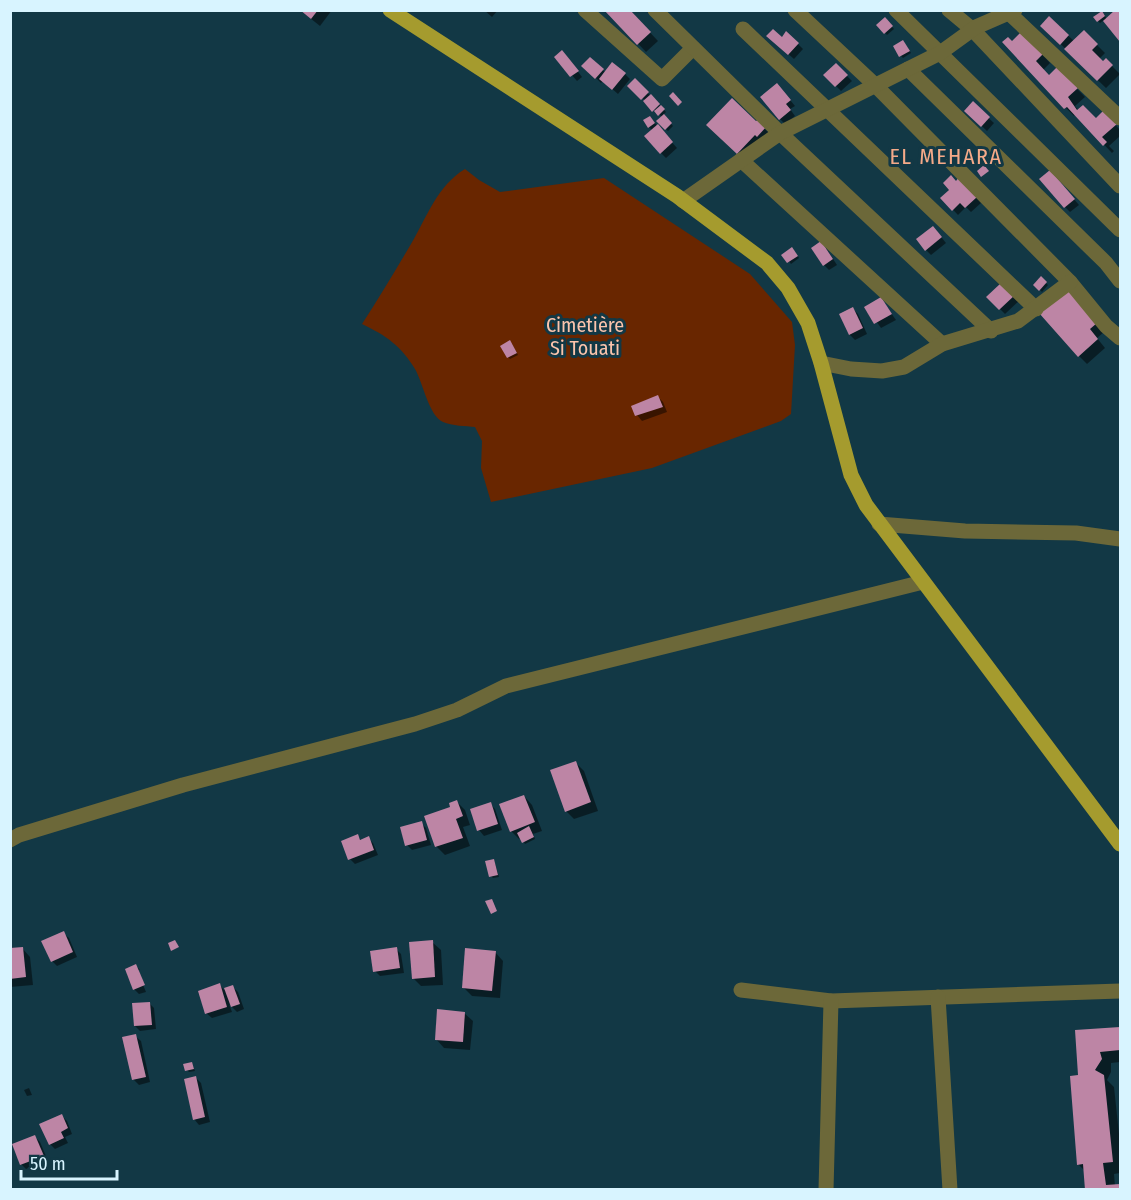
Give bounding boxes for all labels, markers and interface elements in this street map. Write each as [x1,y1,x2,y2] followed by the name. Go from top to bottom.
[889,143,1003,170] district label: EL MEHARA
[546,313,624,360] park label: Cimetière Si Touati
[21,1143,117,1181] scale bar
[30,1153,66,1175] text: 50 m

